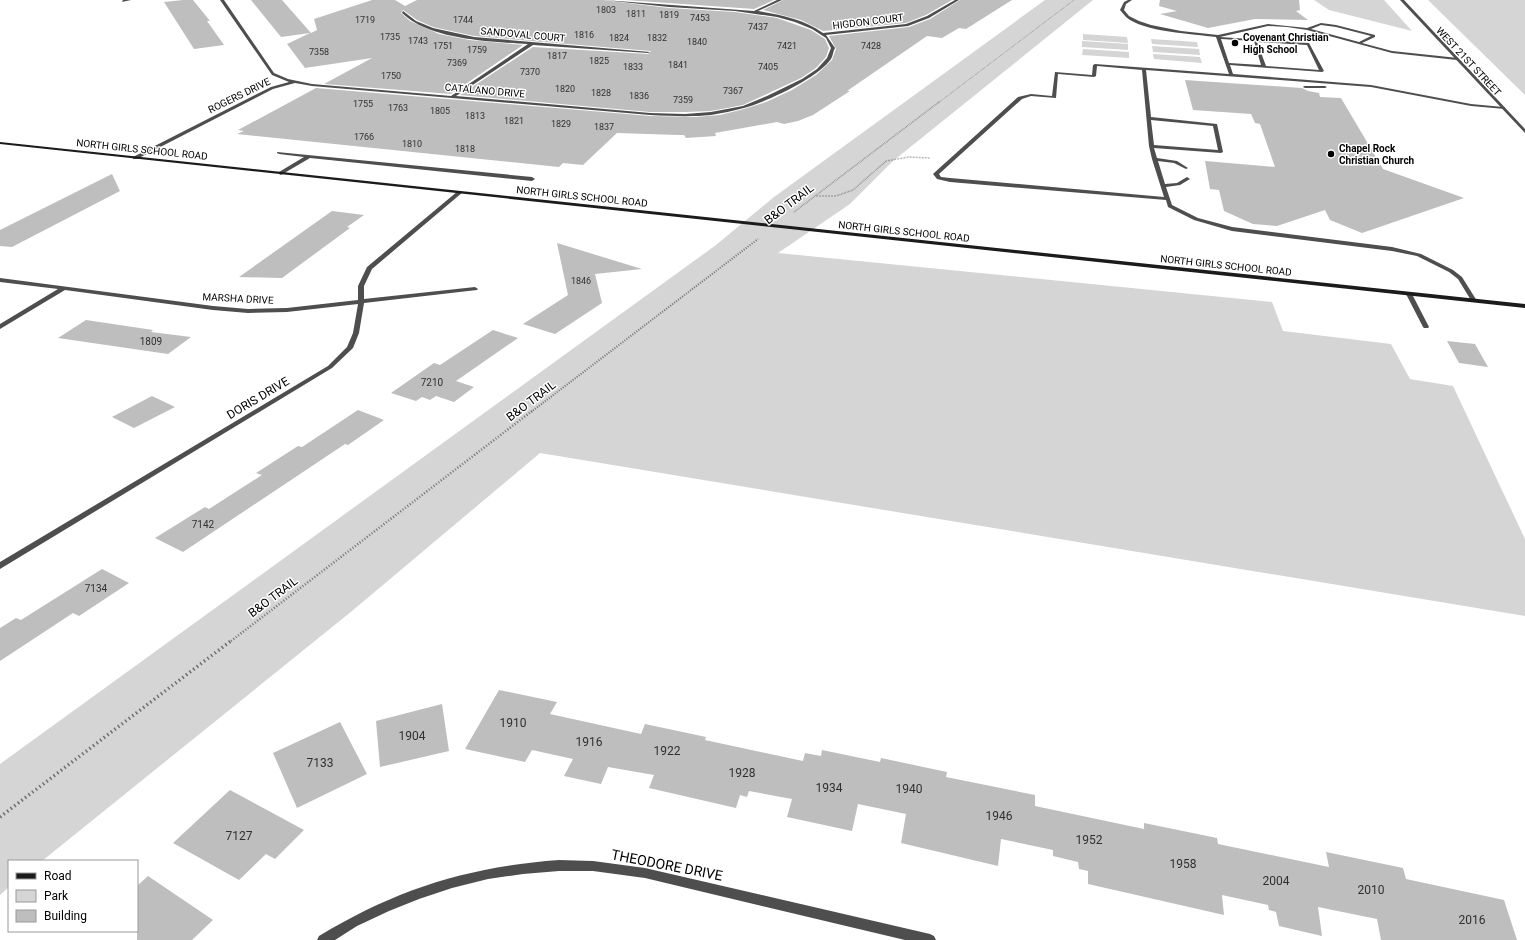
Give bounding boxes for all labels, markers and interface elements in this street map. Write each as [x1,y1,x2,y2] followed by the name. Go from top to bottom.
[596,5,616,15] house number: 1803
[626,9,646,19] house number: 1811
[659,10,679,20] house number: 1819
[832,12,904,31] street label: HIGDON COURT
[690,13,710,23] house number: 7453
[355,15,375,25] house number: 1719
[453,15,473,25] house number: 1744
[748,22,768,32] house number: 7437
[480,25,566,44] street label: SANDOVAL COURT
[1434,25,1503,98] street label: WEST 21ST STREET
[574,30,594,40] house number: 1816
[380,32,400,42] house number: 1735
[1243,32,1329,55] place label: Covenant Christian High School
[609,33,629,43] house number: 1824
[647,33,667,43] house number: 1832
[408,36,428,46] house number: 1743
[687,37,707,47] house number: 1840
[1230,38,1240,48] marker: Covenant Christian High School
[433,41,453,51] house number: 1751
[777,41,797,51] house number: 7421
[861,41,881,51] house number: 7428
[467,45,487,55] house number: 1759
[309,47,329,57] house number: 7358
[547,51,567,61] house number: 1817
[589,56,609,66] house number: 1825
[447,58,467,68] house number: 7369
[668,60,688,70] house number: 1841
[623,62,643,72] house number: 1833
[758,62,778,72] house number: 7405
[520,67,540,77] house number: 7370
[381,71,401,81] house number: 1750
[206,76,272,115] street label: ROGERS DRIVE
[444,82,526,100] street label: CATALANO DRIVE
[555,84,575,94] house number: 1820
[723,86,743,96] house number: 7367
[591,88,611,98] house number: 1828
[629,91,649,101] house number: 1836
[673,95,693,105] house number: 7359
[353,99,373,109] house number: 1755
[388,103,408,113] house number: 1763
[430,106,450,116] house number: 1805
[465,111,485,121] house number: 1813
[504,116,524,126] house number: 1821
[551,119,571,129] house number: 1829
[594,122,614,132] house number: 1837
[354,132,374,142] house number: 1766
[76,137,208,162] street label: NORTH GIRLS SCHOOL ROAD
[402,139,422,149] house number: 1810
[1339,143,1415,166] place label: Chapel Rock Christian Church
[455,144,475,154] house number: 1818
[1326,149,1336,159] marker: Chapel Rock Christian Church
[762,181,817,227] street label: B&O TRAIL
[516,184,648,209] street label: NORTH GIRLS SCHOOL ROAD
[838,219,970,244] street label: NORTH GIRLS SCHOOL ROAD
[1160,253,1292,278] street label: NORTH GIRLS SCHOOL ROAD
[571,276,591,286] house number: 1846
[202,291,274,306] street label: MARSHA DRIVE
[140,336,162,347] house number: 1809
[224,374,292,422] street label: DORIS DRIVE
[421,377,444,388] house number: 7210
[504,378,559,424] street label: B&O TRAIL
[192,519,215,530] house number: 7142
[246,574,301,620] street label: B&O TRAIL
[85,583,108,594] house number: 7134
[500,716,527,730] house number: 1910
[399,729,426,743] house number: 1904
[576,735,603,749] house number: 1916
[654,744,681,758] house number: 1922
[307,756,333,770] house number: 7133
[729,766,756,780] house number: 1928
[816,781,843,795] house number: 1934
[896,782,923,796] house number: 1940
[986,809,1013,823] house number: 1946
[226,829,253,843] house number: 7127
[1076,833,1103,847] house number: 1952
[610,846,724,884] street label: THEODORE DRIVE
[1170,857,1197,871] house number: 1958
[8,860,138,932] legend
[44,869,72,883] text: Road
[1263,874,1290,888] house number: 2004
[1358,883,1385,897] house number: 2010
[44,889,69,903] text: Park
[44,909,87,923] text: Building
[1459,913,1486,927] house number: 2016

